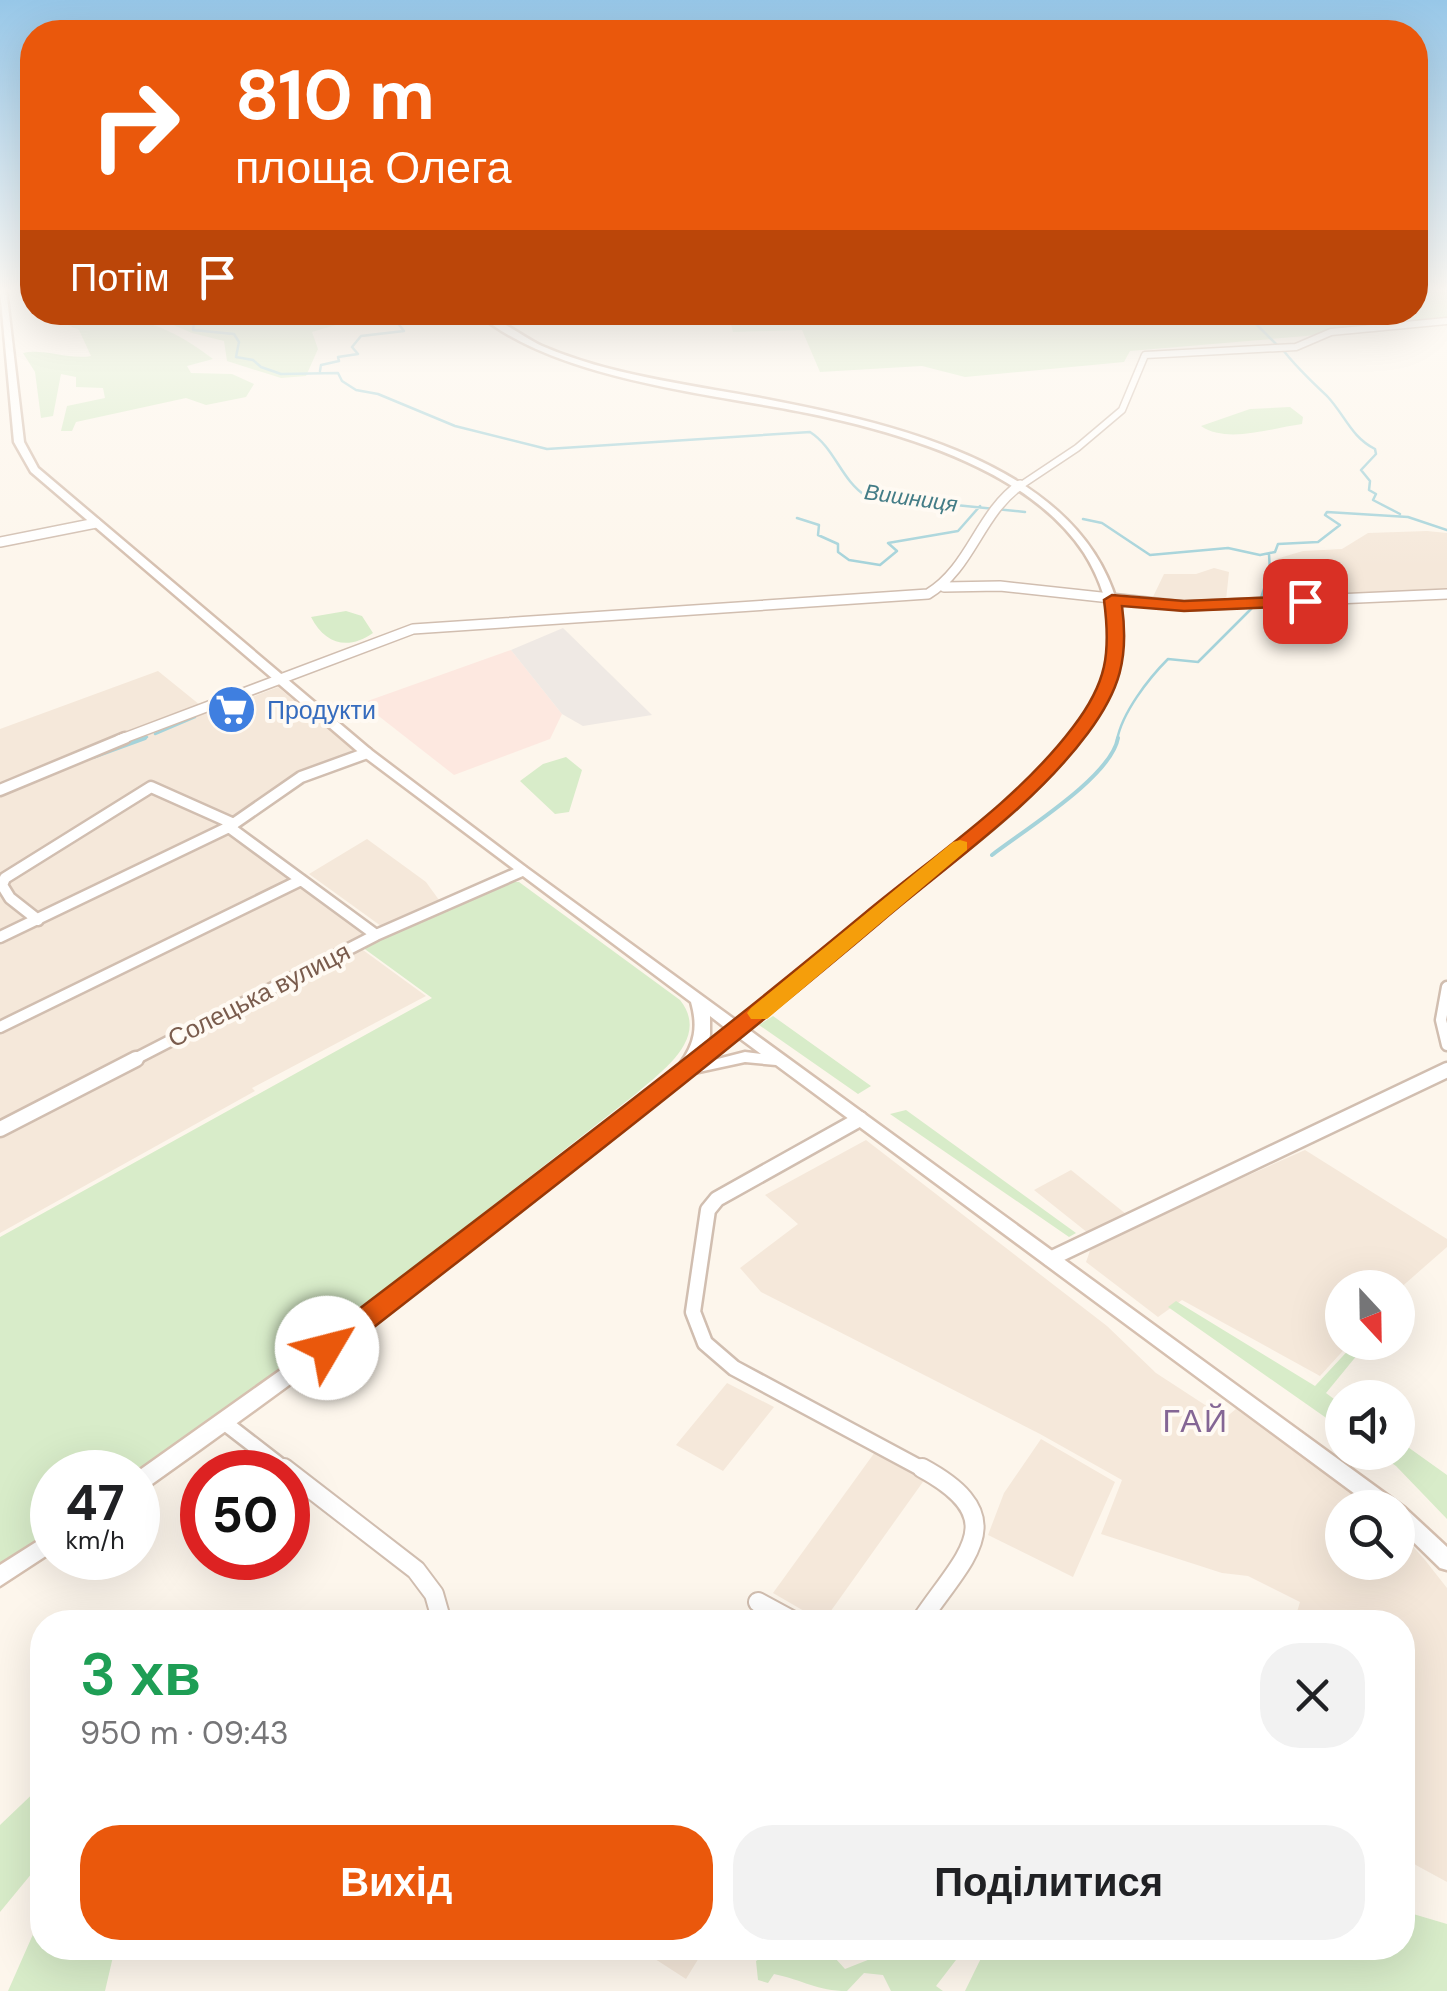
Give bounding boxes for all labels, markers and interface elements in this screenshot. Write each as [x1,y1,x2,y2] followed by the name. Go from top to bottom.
[235,50,435,141] text: 810 m
[70,60,200,190] icon: right
[235,138,511,197] text: площа Олега
[190,250,245,305] icon: arrive
[70,253,170,303] text: Потім
[863,477,960,519] water label: Вишниця
[1263,559,1348,644] pin
[1278,574,1333,629] icon: arrive
[206,684,258,736] supermarket icon: Продукти
[267,694,376,727] place label: Продукти
[162,935,356,1055] street label: Солецька вулиця
[1325,1270,1415,1360] north arrow
[1325,1270,1415,1580] map controls
[275,1296,379,1400] position arrow
[1325,1380,1415,1470] button: sound
[1162,1400,1230,1442] district label: ГАЙ
[180,1450,310,1580] speed limit sign: 50
[65,1470,125,1536] text: 47
[1325,1490,1415,1580] button: search
[65,1524,125,1557] text: km/h
[80,1635,201,1714] text: 3 хв
[1260,1643,1365,1748] button: close
[80,1712,289,1754] text: 950 m · 09:43
[80,1825,713,1940] button: Вихід
[733,1825,1365,1940] button: Поділитися

